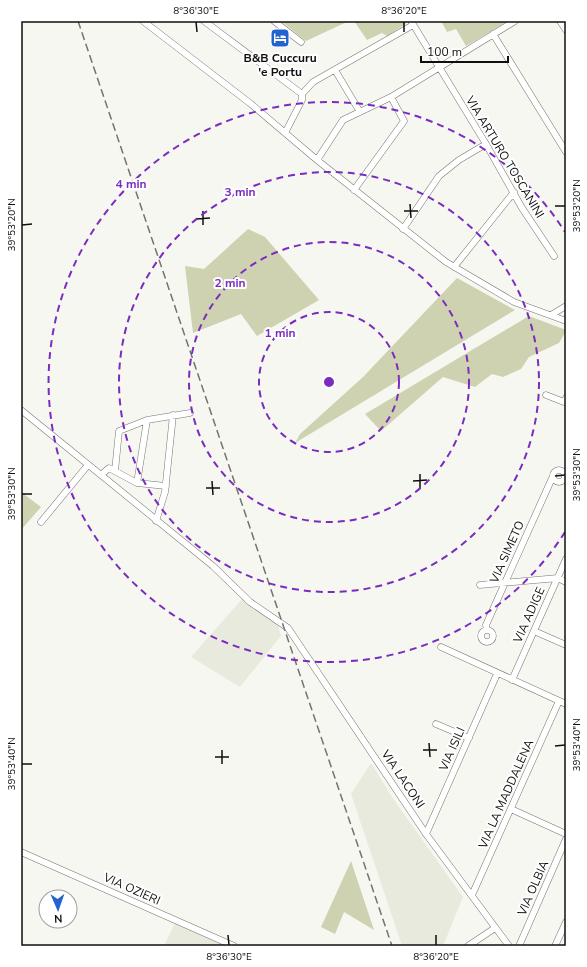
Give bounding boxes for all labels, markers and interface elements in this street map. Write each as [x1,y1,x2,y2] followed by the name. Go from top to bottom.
[173,4,219,18] text: 8°36'30"E
[381,4,427,18] text: 8°36'20"E
[269,27,291,49] hotel icon: B&B Cuccuru 'e Portu
[421,38,508,64] scale bar
[427,44,462,60] text: 100 m
[243,50,317,80] place label: B&B Cuccuru 'e Portu
[462,92,548,221] street label: VIA ARTURO TOSCANINI
[115,176,147,192] text: 4 min
[570,179,584,233] text: 39°53'20"N
[224,184,256,200] text: 3 min
[5,198,19,252] text: 39°53'20"N
[214,275,246,291] text: 2 min
[264,325,296,341] text: 1 min
[322,375,336,389] centre of rings
[570,448,584,502] text: 39°53'30"N
[5,467,19,521] text: 39°53'30"N
[486,518,528,587] street label: VIA SIMETO
[509,585,548,646] street label: VIA ADIGE
[570,718,584,772] text: 39°53'40"N
[435,725,469,774] street label: VIA ISILI
[5,737,19,791] text: 39°53'40"N
[474,737,537,852] street label: VIA LA MADDALENA
[377,746,428,811] street label: VIA LACONI
[513,858,552,919] street label: VIA OLBIA
[100,869,163,909] street label: VIA OZIERI
[38,889,78,929] north arrow
[54,911,63,926] text: N
[206,950,252,964] text: 8°36'30"E
[413,950,459,964] text: 8°36'20"E

